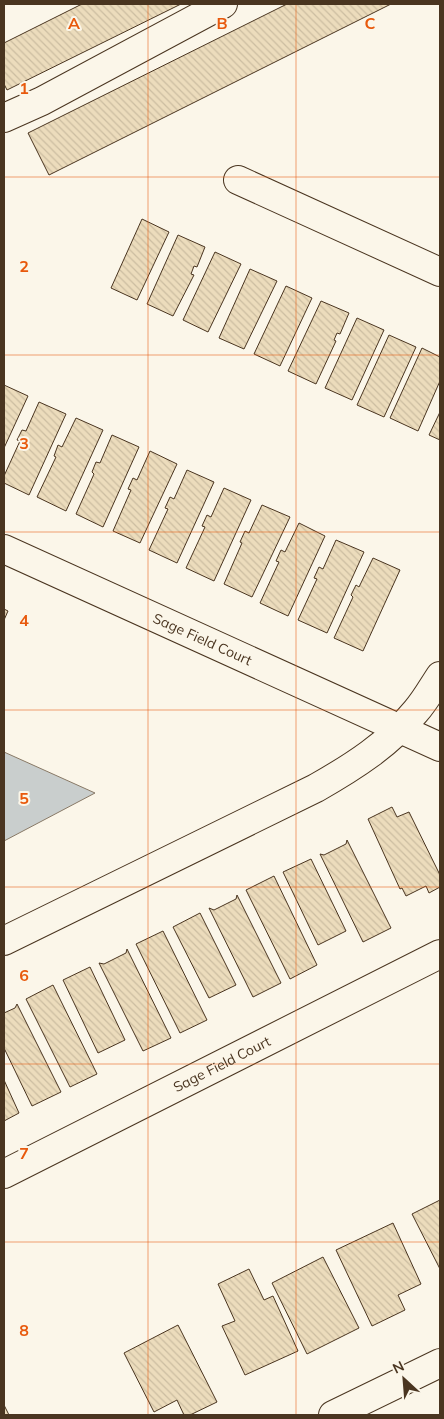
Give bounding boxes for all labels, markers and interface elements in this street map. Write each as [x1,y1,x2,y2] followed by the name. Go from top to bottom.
[68,13,80,33] text: A
[216,13,228,33] text: B
[365,13,376,33] text: C
[19,78,29,98] text: 1
[19,256,29,276] text: 2
[19,433,29,453] text: 3
[150,609,255,669] street label: Sage Field Court
[19,610,29,630] text: 4
[19,788,29,808] text: 5
[19,965,29,985] text: 6
[170,1032,274,1096] street label: Sage Field Court
[19,1143,29,1163] text: 7
[19,1320,29,1340] text: 8
[379,1354,429,1404] north arrow
[390,1357,407,1378] text: N

